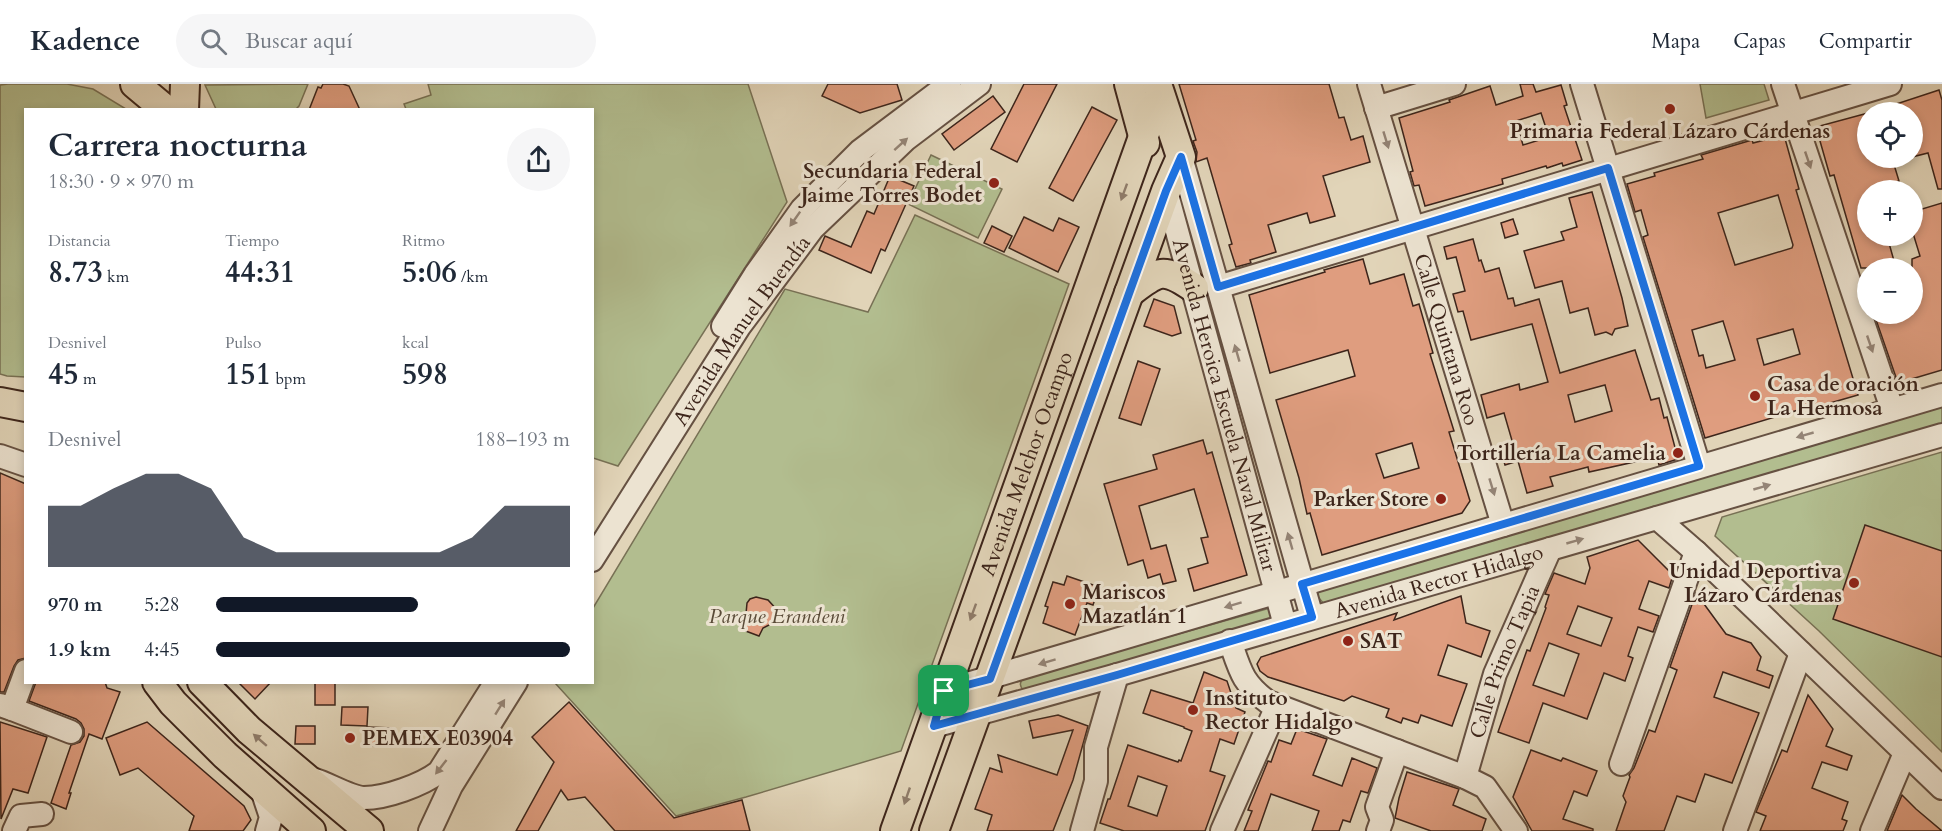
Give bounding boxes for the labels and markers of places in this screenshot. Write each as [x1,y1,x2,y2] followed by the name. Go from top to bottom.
[1663,102,1677,116] marker: Primaria Federal Lázaro Cárdenas
[1510,117,1830,146] place label: Primaria Federal Lázaro Cárdenas
[798,157,983,210] place label: Secundaria Federal Jaime Torres Bodet
[987,176,1001,190] marker: Secundaria Federal Jaime Torres Bodet
[1767,370,1920,423] place label: Casa de oración La Hermosa
[1748,389,1762,403] marker: Casa de oración La Hermosa
[1457,439,1667,468] place label: Tortillería La Camelia
[1671,446,1685,460] marker: Tortillería La Camelia
[1313,485,1429,514] place label: Parker Store
[1434,492,1448,506] marker: Parker Store
[1669,557,1843,610] place label: Unidad Deportiva Lázaro Cárdenas
[1847,576,1861,590] marker: Unidad Deportiva Lázaro Cárdenas
[1082,578,1187,631] place label: Mariscos Mazatlán 1
[1063,597,1077,611] marker: Mariscos Mazatlán 1
[1360,627,1402,656] place label: SAT
[1341,634,1355,648] marker: SAT
[918,665,969,716] pin
[1205,684,1353,737] place label: Instituto Rector Hidalgo
[1186,703,1200,717] marker: Instituto Rector Hidalgo
[362,724,513,753] place label: PEMEX E03904
[343,731,357,745] marker: PEMEX E03904

